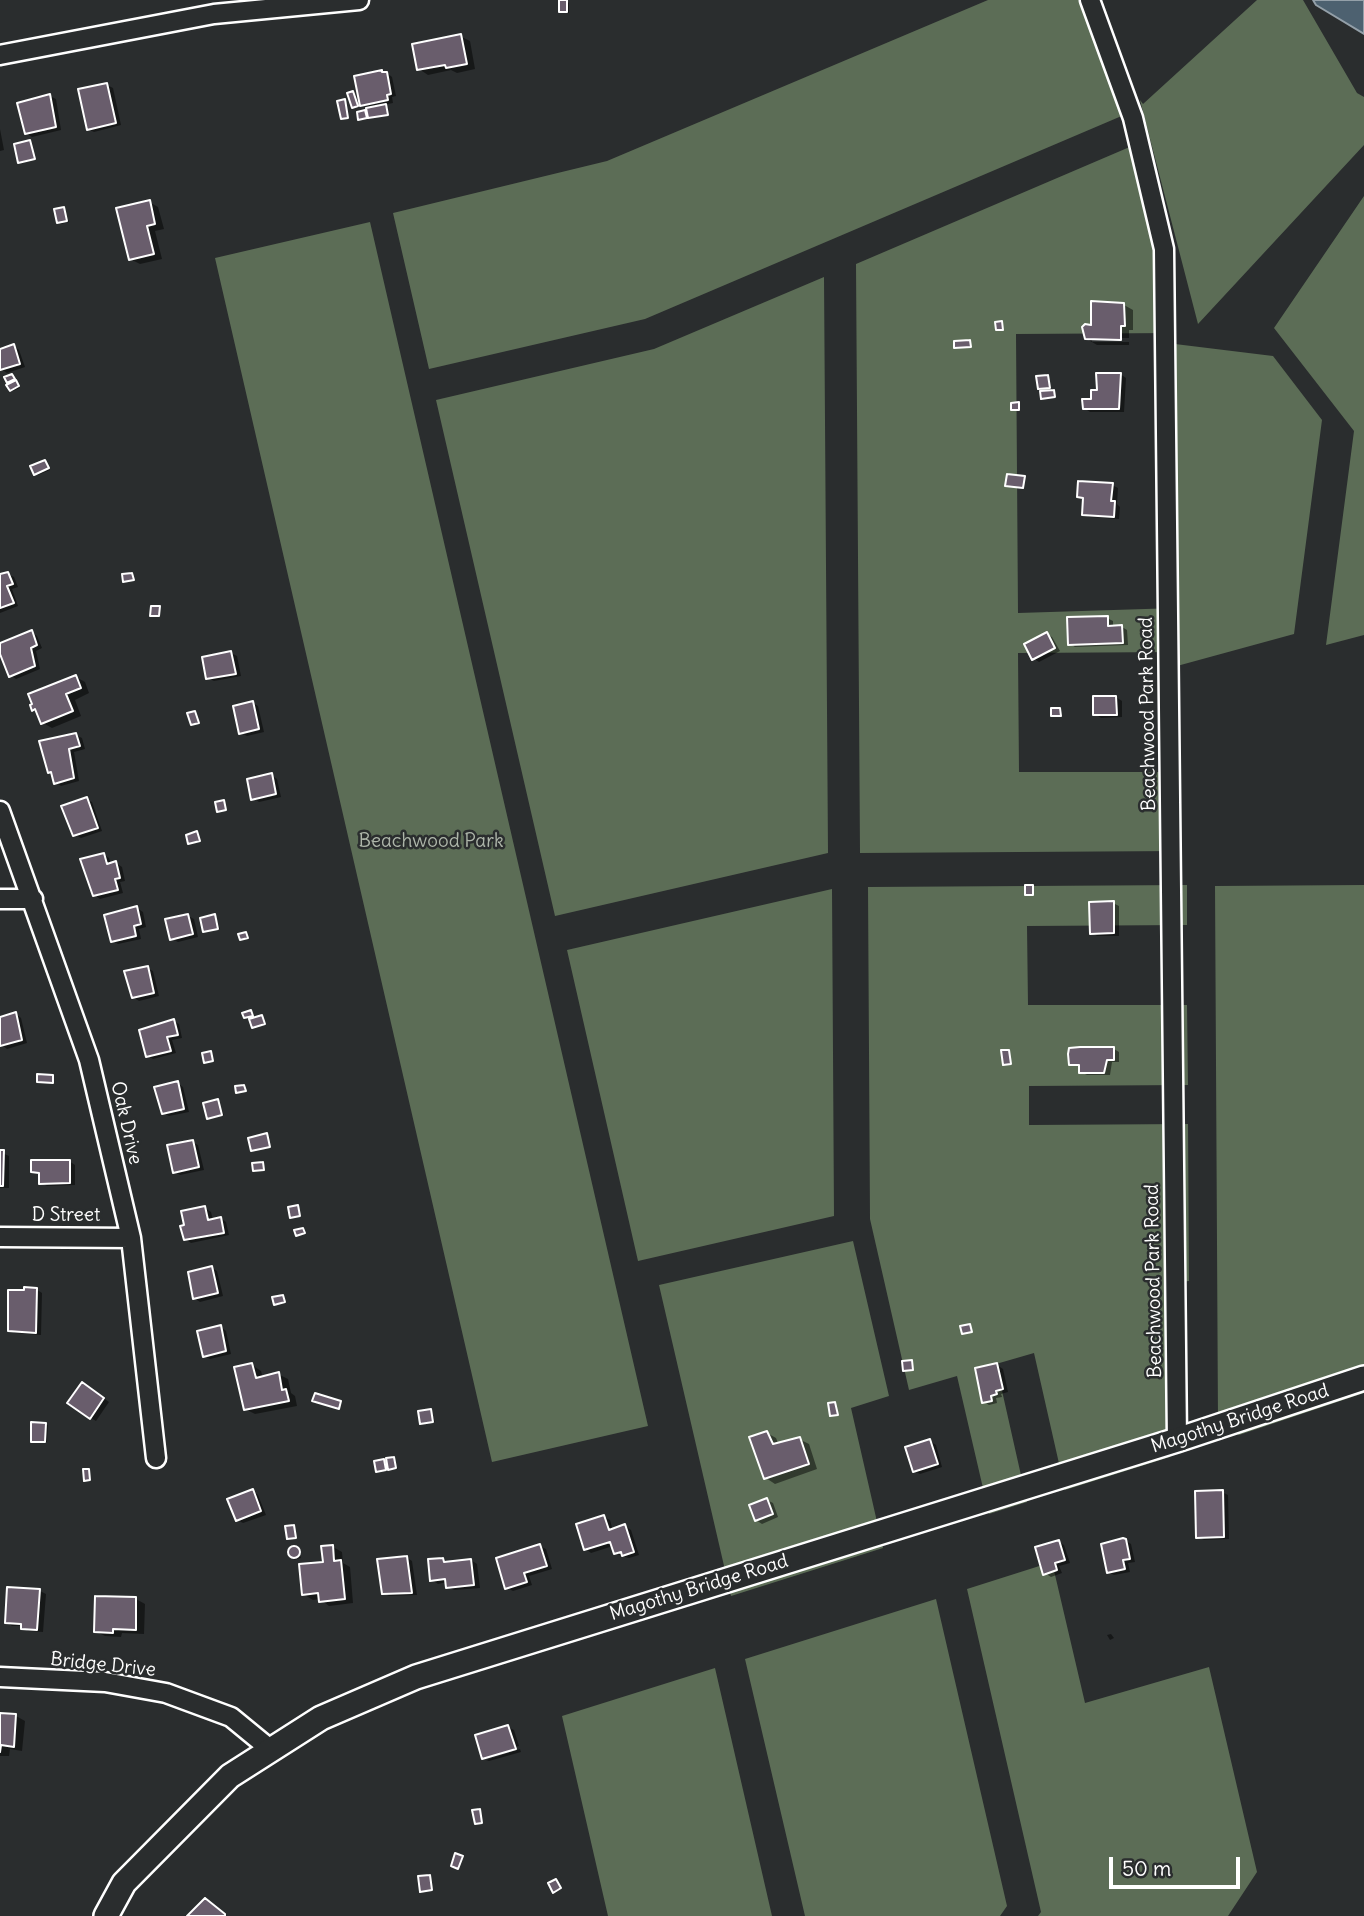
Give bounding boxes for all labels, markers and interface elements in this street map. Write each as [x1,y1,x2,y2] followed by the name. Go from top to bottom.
[1135,617,1161,811] street label: Beachwood Park Road
[358,831,504,853] park label: Beachwood Park
[105,1079,147,1167] street label: Oak Drive
[1141,1184,1167,1378] street label: Beachwood Park Road
[32,1205,100,1227] street label: D Street
[1148,1380,1332,1458] street label: Magothy Bridge Road
[607,1550,791,1626] street label: Magothy Bridge Road
[49,1648,157,1682] street label: Bridge Drive
[1112,1842,1243,1886] scale bar
[1122,1855,1171,1882] text: 50 m

